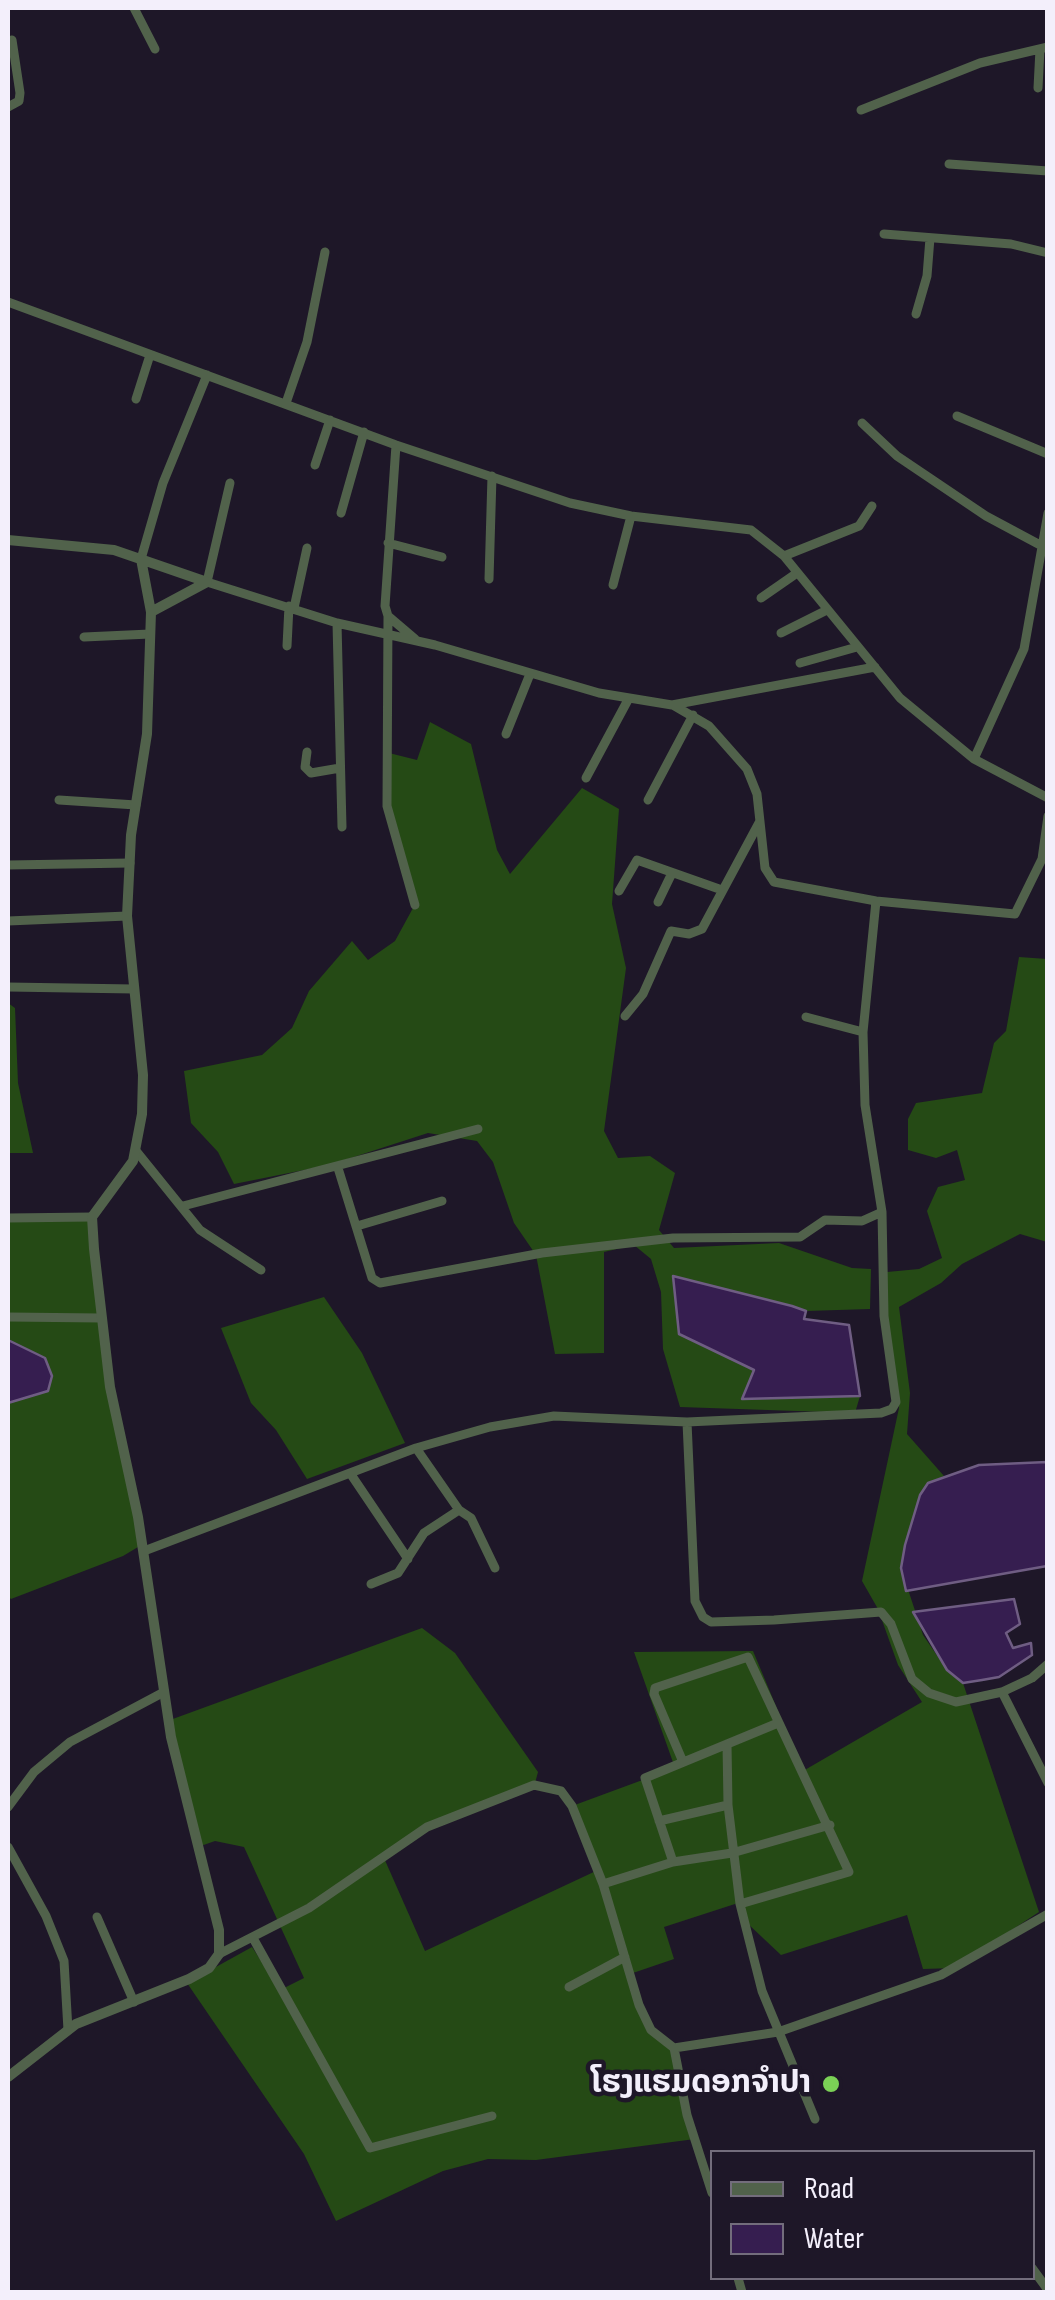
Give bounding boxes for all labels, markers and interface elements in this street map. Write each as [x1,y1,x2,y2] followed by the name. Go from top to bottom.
[591,2065,811,2103] place label: ໂຮງແຮມດອກຈຳປາ
[820,2073,842,2095] marker: ໂຮງແຮມດອກຈຳປາ
[710,2150,1035,2280] legend
[804,2171,854,2207] text: Road
[804,2221,864,2257] text: Water

